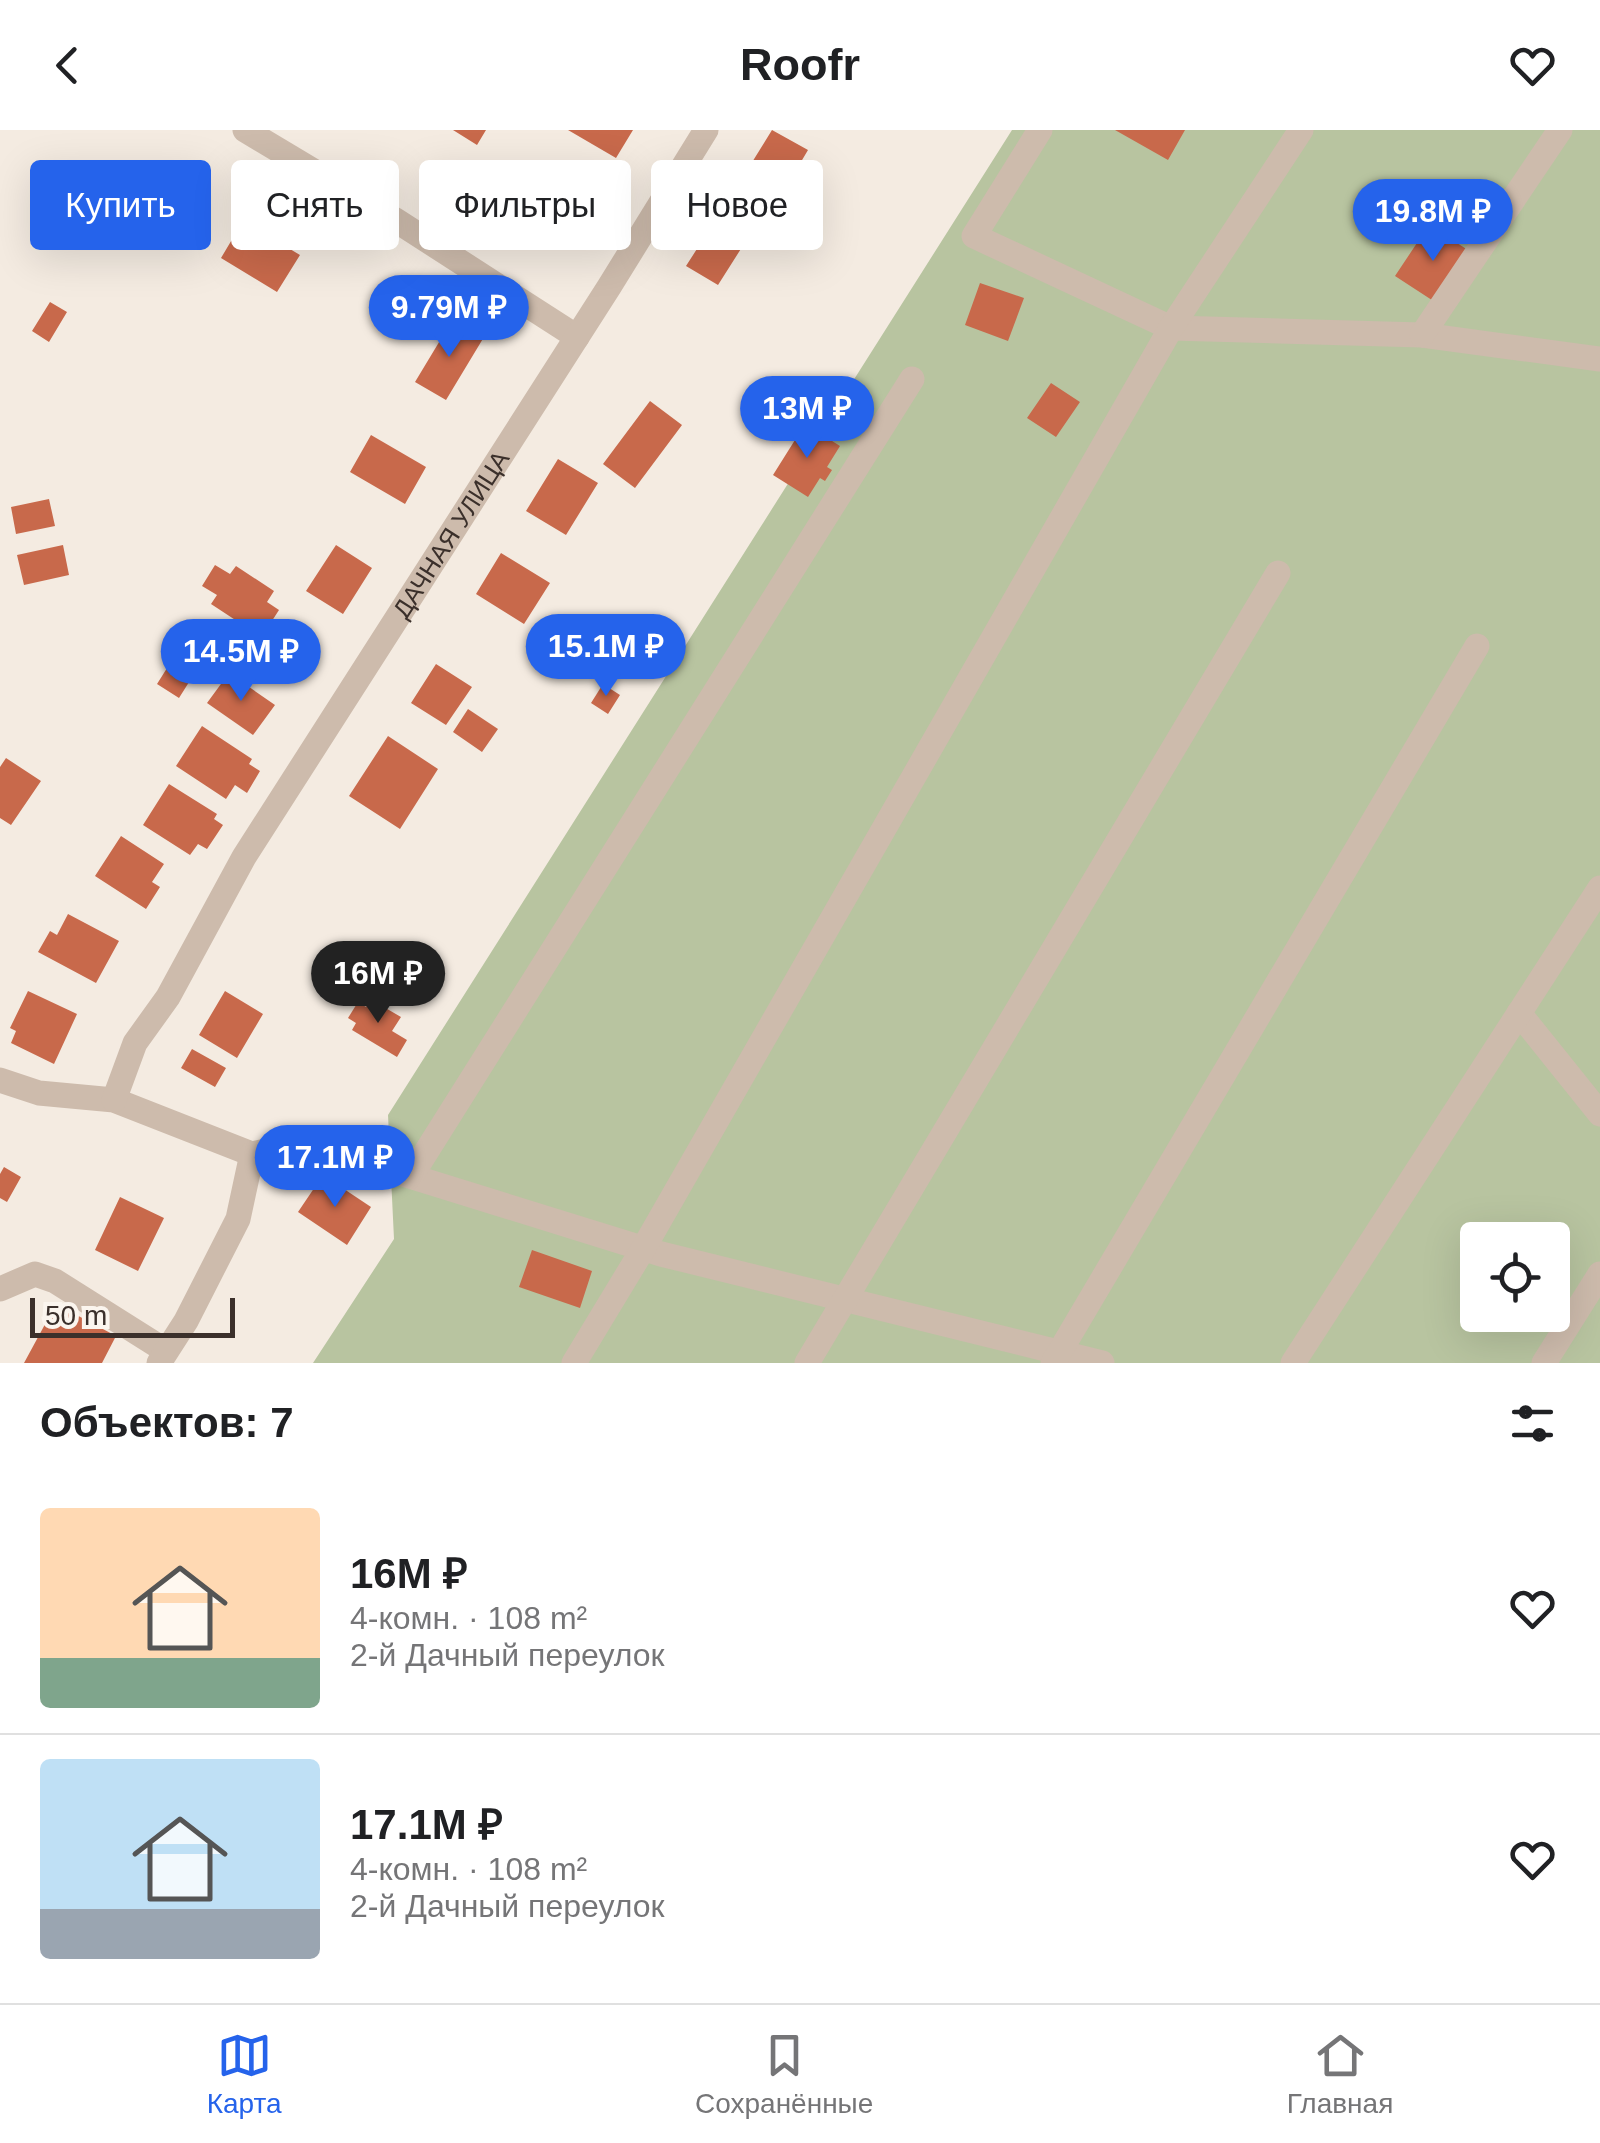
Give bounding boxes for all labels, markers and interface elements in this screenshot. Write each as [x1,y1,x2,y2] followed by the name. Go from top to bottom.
[40,38,95,93] icon: back
[1505,38,1560,93] icon: heart
[740,39,860,90] text: Roofr
[30,160,211,250] chip: Купить
[231,160,399,250] chip: Снять
[419,160,631,250] chip: Фильтры
[651,160,823,250] chip: Новое
[1341,179,1525,264] pin: 19.8M ₽
[1375,193,1491,229] text: 19.8M ₽
[357,275,541,360] pin: 9.79M ₽
[391,289,507,325] text: 9.79M ₽
[737,376,877,461] pin: 13M ₽
[762,390,852,426] text: 13M ₽
[387,445,515,623] street label: ДАЧНАЯ УЛИЦА
[514,614,698,699] pin: 15.1M ₽
[149,619,333,704] pin: 14.5M ₽
[548,628,664,664] text: 15.1M ₽
[183,633,299,669] text: 14.5M ₽
[308,941,448,1026] pin: 16M ₽
[333,955,423,991] text: 16M ₽
[243,1125,427,1210] pin: 17.1M ₽
[277,1139,393,1175] text: 17.1M ₽
[1460,1222,1570,1332] map controls
[1460,1222,1570,1332] button: locate
[30,1293,235,1338] scale bar
[45,1300,107,1331] text: 50 m
[1505,1396,1560,1451] icon: filters
[40,1399,294,1446] text: Объектов: 7
[120,1548,240,1668] icon: home
[350,1550,468,1597] text: 16M ₽
[1505,1581,1560,1636] icon: heart
[350,1600,587,1636] text: 4-комн. · 108 m²
[350,1637,665,1673] text: 2-й Дачный переулок
[120,1799,240,1919] icon: home
[350,1801,503,1848] text: 17.1M ₽
[1505,1832,1560,1887] icon: heart
[350,1851,587,1887] text: 4-комн. · 108 m²
[350,1888,665,1924] text: 2-й Дачный переулок
[207,2028,282,2120] tab: Карта
[695,2028,873,2120] tab: Сохранённые
[1287,2028,1393,2120] tab: Главная

